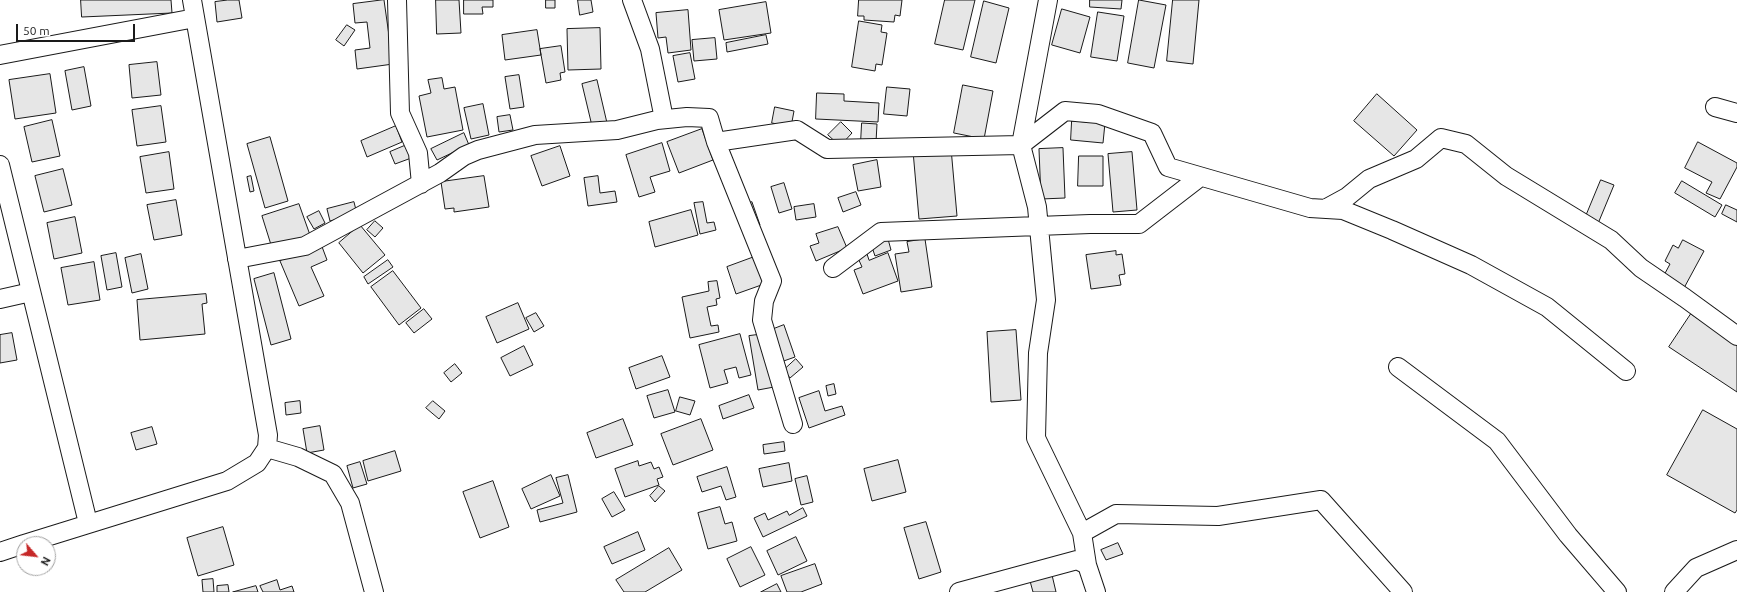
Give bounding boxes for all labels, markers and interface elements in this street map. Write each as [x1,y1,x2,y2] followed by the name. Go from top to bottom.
[18,16,137,42] scale bar
[23,24,50,37] text: 50 m
[16,536,56,576] north arrow
[38,555,53,568] text: N

